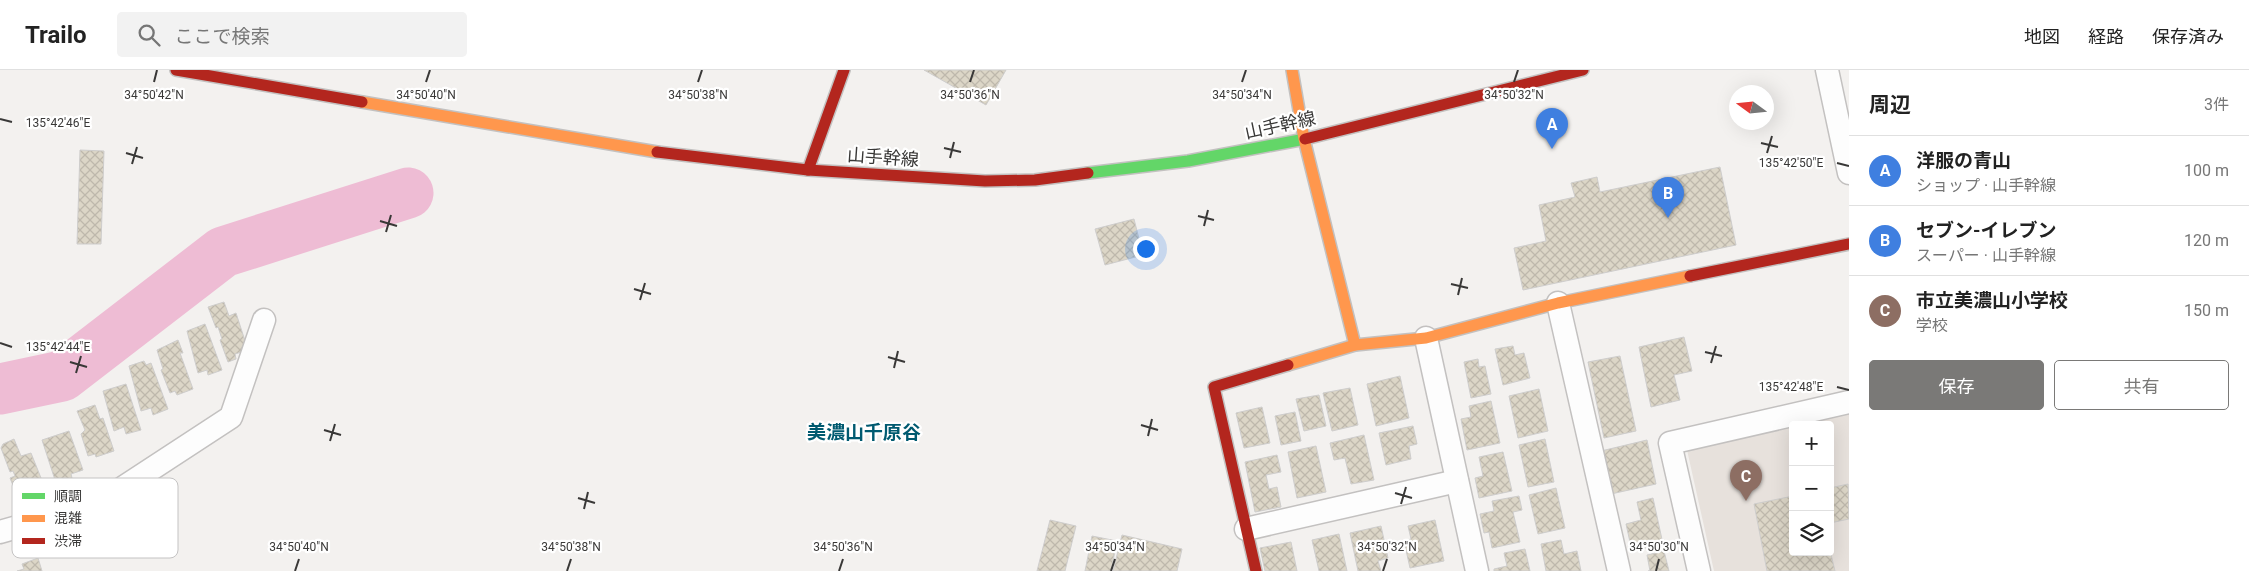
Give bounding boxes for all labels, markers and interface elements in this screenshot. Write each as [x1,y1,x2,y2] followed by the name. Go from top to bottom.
[117,12,467,57] search box
[25,21,87,49] text: Trailo
[135,21,163,49] icon: search
[175,25,270,48] text: ここで検索
[2024,26,2060,47] text: 地図
[2088,26,2124,47] text: 経路
[2152,26,2224,47] text: 保存済み
[1729,85,1774,130] north arrow
[124,88,184,102] text: 34°50'42"N
[396,88,456,102] text: 34°50'40"N
[668,88,728,102] text: 34°50'38"N
[940,88,1000,102] text: 34°50'36"N
[1212,88,1272,102] text: 34°50'34"N
[1484,88,1544,102] text: 34°50'32"N
[1869,93,1911,117] text: 周辺
[2204,95,2229,114] text: 3件
[1243,107,1317,143] street label: 山手幹線
[1536,108,1568,149] pin: A
[26,116,90,130] text: 135°42'46"E
[846,144,920,170] street label: 山手幹線
[1916,149,2011,172] text: 洋服の青山
[1759,156,1823,170] text: 135°42'50"E
[1880,161,1890,180] text: A
[2184,161,2229,180] text: 100 m
[1916,176,2056,195] text: ショップ · 山手幹線
[1652,177,1684,218] pin: B
[1916,219,2057,242] text: セブン-イレブン
[1880,231,1890,250] text: B
[2184,231,2229,250] text: 120 m
[1133,236,1159,262] your location
[1916,246,2056,265] text: スーパー · 山手幹線
[1916,289,2068,312] text: 市立美濃山小学校
[1880,301,1890,320] text: C
[2184,301,2229,320] text: 150 m
[1916,316,1948,335] text: 学校
[26,340,90,354] text: 135°42'44"E
[1869,360,2044,410] button: 保存
[2054,360,2229,410] button: 共有
[1759,380,1823,394] text: 135°42'48"E
[807,421,921,444] district label: 美濃山千原谷
[1789,421,1834,556] map controls
[1789,421,1834,466] button: +
[1730,460,1762,501] pin: C
[1789,466,1834,511] button: −
[12,478,178,558] legend
[54,488,82,504] text: 順調
[54,510,82,526] text: 混雑
[1789,511,1834,556] button: layers
[54,533,82,549] text: 渋滞
[269,540,329,554] text: 34°50'40"N
[541,540,601,554] text: 34°50'38"N
[813,540,873,554] text: 34°50'36"N
[1085,540,1145,554] text: 34°50'34"N
[1357,540,1417,554] text: 34°50'32"N
[1629,540,1689,554] text: 34°50'30"N

